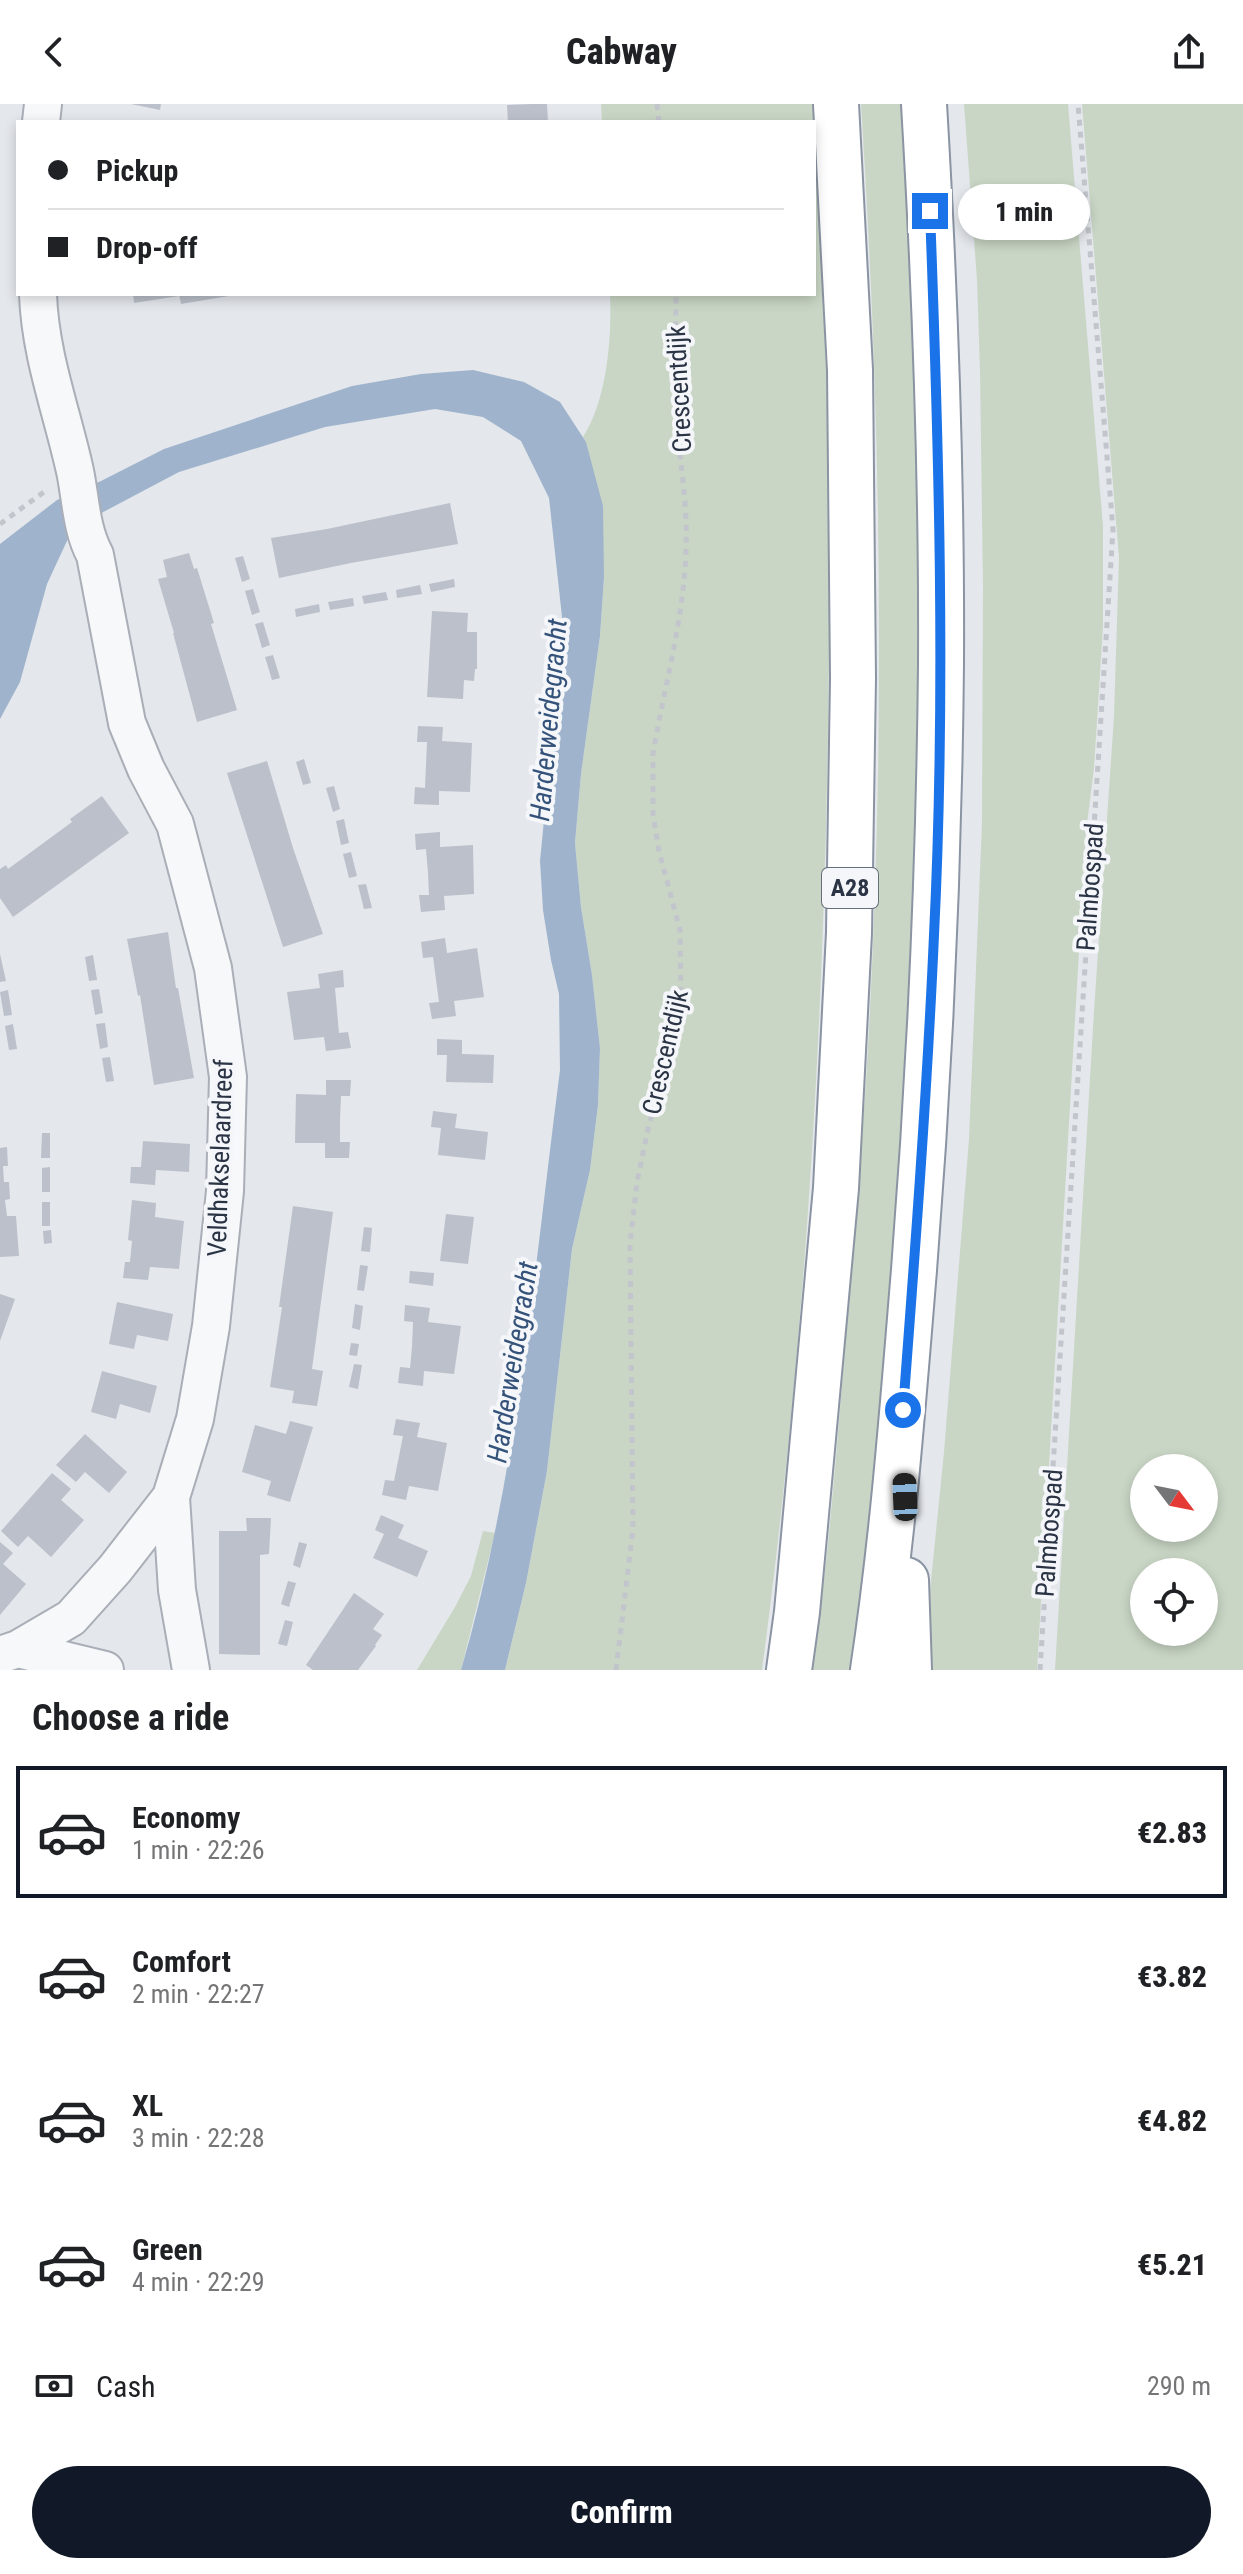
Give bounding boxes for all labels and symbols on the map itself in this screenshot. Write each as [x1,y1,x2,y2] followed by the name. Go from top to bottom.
[958,183,1090,239] callout: 1 min
[912,193,948,229] route end
[661,324,697,453] street label: Crescentdijk
[523,616,574,823] water label: Harderweidegracht
[1071,822,1109,952] street label: Palmbospad
[822,868,878,908] road number: A28
[636,986,694,1117] street label: Crescentdijk
[202,1059,238,1257] street label: Veldhakselaardreef
[480,1258,545,1465] water label: Harderweidegracht
[885,1392,921,1428] route start
[1130,1454,1218,1542] north arrow
[1030,1468,1068,1598] street label: Palmbospad
[892,1473,918,1521] car

